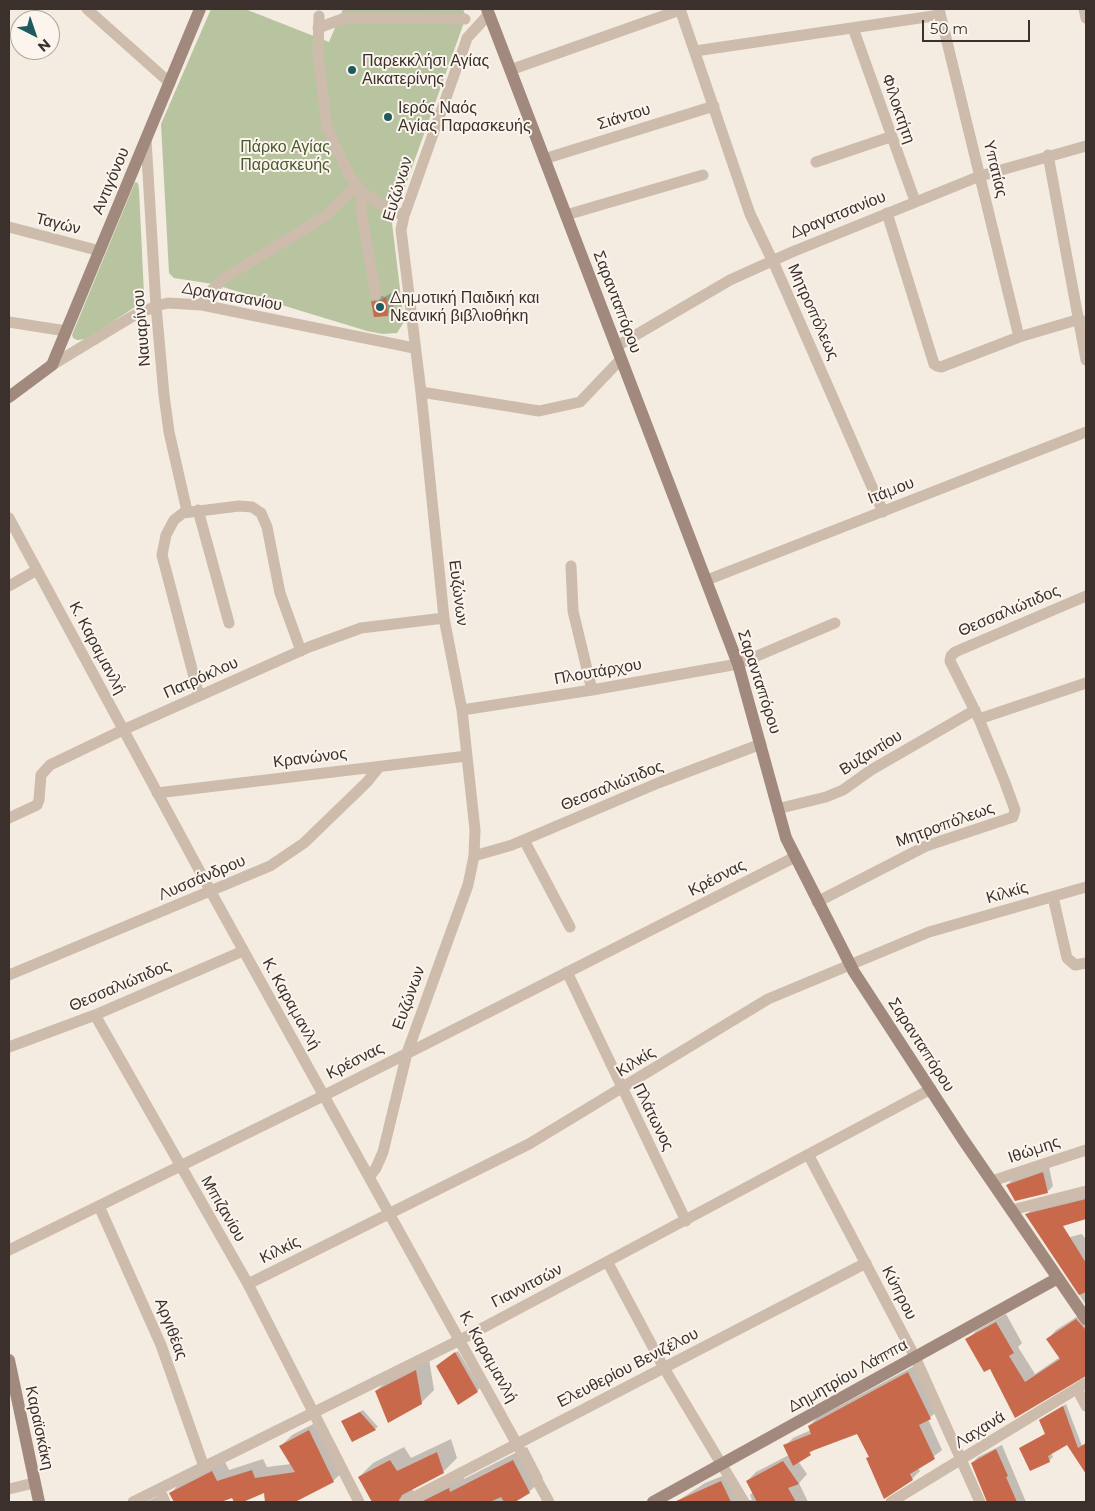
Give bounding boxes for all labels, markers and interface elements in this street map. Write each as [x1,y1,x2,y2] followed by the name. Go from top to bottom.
[10,10,60,60] north arrow
[925,10,1032,42] scale bar
[930,19,968,38] text: 50 m
[34,35,54,56] text: N
[362,51,489,89] place label: Παρεκκλήσι Αγίας Αικατερίνης
[346,64,358,76] marker: Παρεκκλήσι Αγίας Αικατερίνης
[877,72,919,146] street label: Φιλοκτήτη
[398,98,531,136] place label: Ιερός Ναός Αγίας Παρασκευής
[595,100,653,134] street label: Σιάντου
[382,111,394,123] marker: Ιερός Ναός Αγίας Παρασκευής
[240,137,330,175] park label: Πάρκο Αγίας Παρασκευής
[979,138,1011,200] street label: Υπατίας
[88,145,134,217] street label: Αντιγόνου
[379,154,417,224] street label: Ευζώνων
[787,187,889,243] street label: Δραγατσανίου
[33,209,83,239] street label: Ταγών
[589,248,645,356] street label: Σαρανταπόρου
[783,261,843,363] street label: Μητροπόλεως
[180,279,284,315] street label: Δραγατσανίου
[390,288,539,326] place label: Δημοτική Παιδική και Νεανική βιβλιοθήκη
[129,289,155,367] street label: Ναυαρίνου
[374,301,386,313] marker: Δημοτική Παιδική και Νεανική βιβλιοθήκη
[865,473,917,509] street label: Ιτάμου
[444,559,472,627] street label: Ευζώνων
[955,581,1063,641] street label: Θεσσαλιώτιδος
[65,598,129,698] street label: Κ. Καραμανλή
[733,628,785,736] street label: Σαρανταπόρου
[161,653,241,703] street label: Πατρόκλου
[553,655,643,689] street label: Πλουτάρχου
[836,726,906,780] street label: Βυζαντίου
[272,744,348,772] street label: Κρανώνος
[558,757,666,815] street label: Θεσσαλιώτιδος
[893,798,997,852] street label: Μητροπόλεως
[156,851,248,905] street label: Λυσσάνδρου
[685,855,749,901] street label: Κρέσνας
[984,878,1030,908] street label: Κιλκίς
[258,955,324,1053] street label: Κ. Καραμανλή
[66,956,174,1016] street label: Θεσσαλιώτιδος
[389,964,429,1032] street label: Ευζώνων
[884,994,958,1096] street label: Σαρανταπόρου
[323,1038,387,1084] street label: Κρέσνας
[613,1043,659,1081] street label: Κιλκίς
[628,1080,678,1154] street label: Πλάτωνος
[1006,1132,1062,1168] street label: Ιθώμης
[196,1173,250,1245] street label: Μπιζανίου
[257,1232,303,1268] street label: Κιλκίς
[488,1260,566,1312] street label: Γιαννιτσών
[877,1263,921,1323] street label: Κύπρου
[151,1296,191,1362] street label: Αργιθέας
[455,1308,521,1406] street label: Κ. Καραμανλή
[554,1324,702,1412] street label: Ελευθερίου Βενιζέλου
[785,1335,911,1417] street label: Δημητρίου Λάππα
[21,1384,57,1472] street label: Καραϊσκάκη
[951,1407,1009,1453] street label: Λαχανά

